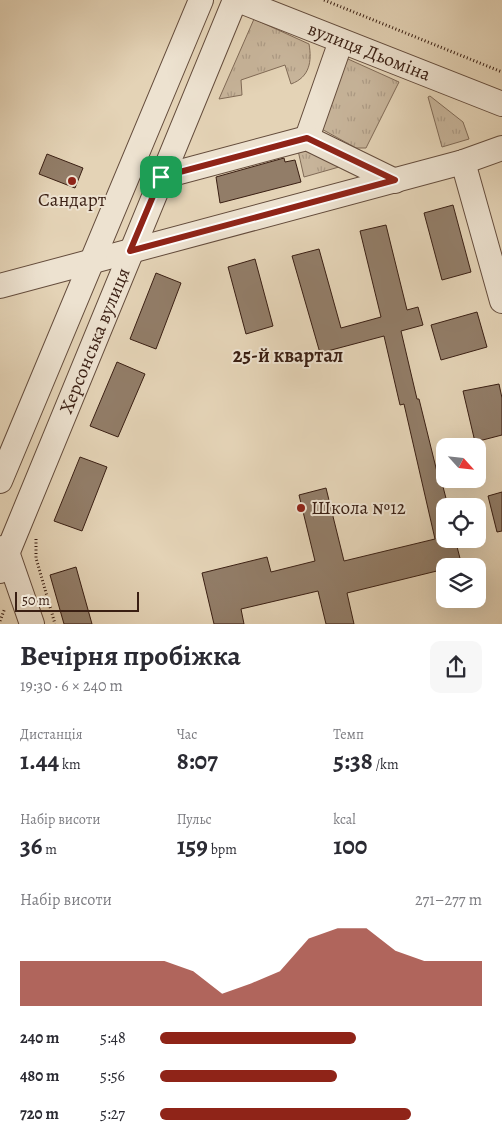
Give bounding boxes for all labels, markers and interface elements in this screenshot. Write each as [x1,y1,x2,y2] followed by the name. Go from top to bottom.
[304,16,435,88] street label: вулиця Дьоміна
[140,156,182,198] pin
[147,163,175,191] icon: arrive
[66,175,78,187] marker: Сандарт
[38,187,107,213] place label: Сандарт
[53,264,136,418] street label: Херсонська вулиця
[233,342,343,369] district label: 25-й квартал
[436,438,486,488] north arrow
[436,438,486,608] map controls
[311,495,406,521] place label: Школа №12
[436,498,486,548] button: locate
[295,502,307,514] marker: Школа №12
[436,558,486,608] button: layers
[15,588,139,612] scale bar
[22,591,50,610] text: 50 m
[20,637,241,675] text: Вечірня пробіжка
[430,641,482,693] button: share
[20,675,123,697] text: 19:30 · 6 × 240 m
[20,725,83,744] text: Дистанція
[177,725,197,744] text: Час
[333,725,364,744] text: Темп
[20,744,59,778] text: 1.44
[177,744,218,778] text: 8:07
[333,744,373,778] text: 5:38
[59,755,81,774] text: km
[373,755,399,774] text: /km
[20,810,100,829] text: Набір висоти
[177,810,212,829] text: Пульс
[333,810,356,829] text: kcal
[20,829,42,863] text: 36
[177,829,208,863] text: 159
[333,829,367,863] text: 100
[42,840,57,859] text: m
[208,840,237,859] text: bpm
[20,889,112,911] text: Набір висоти
[415,889,482,911] text: 271–277 m
[20,1027,60,1049] text: 240 m
[100,1027,126,1049] text: 5:48
[20,1065,59,1087] text: 480 m
[100,1065,125,1087] text: 5:56
[20,1103,59,1125] text: 720 m
[100,1103,125,1125] text: 5:27

